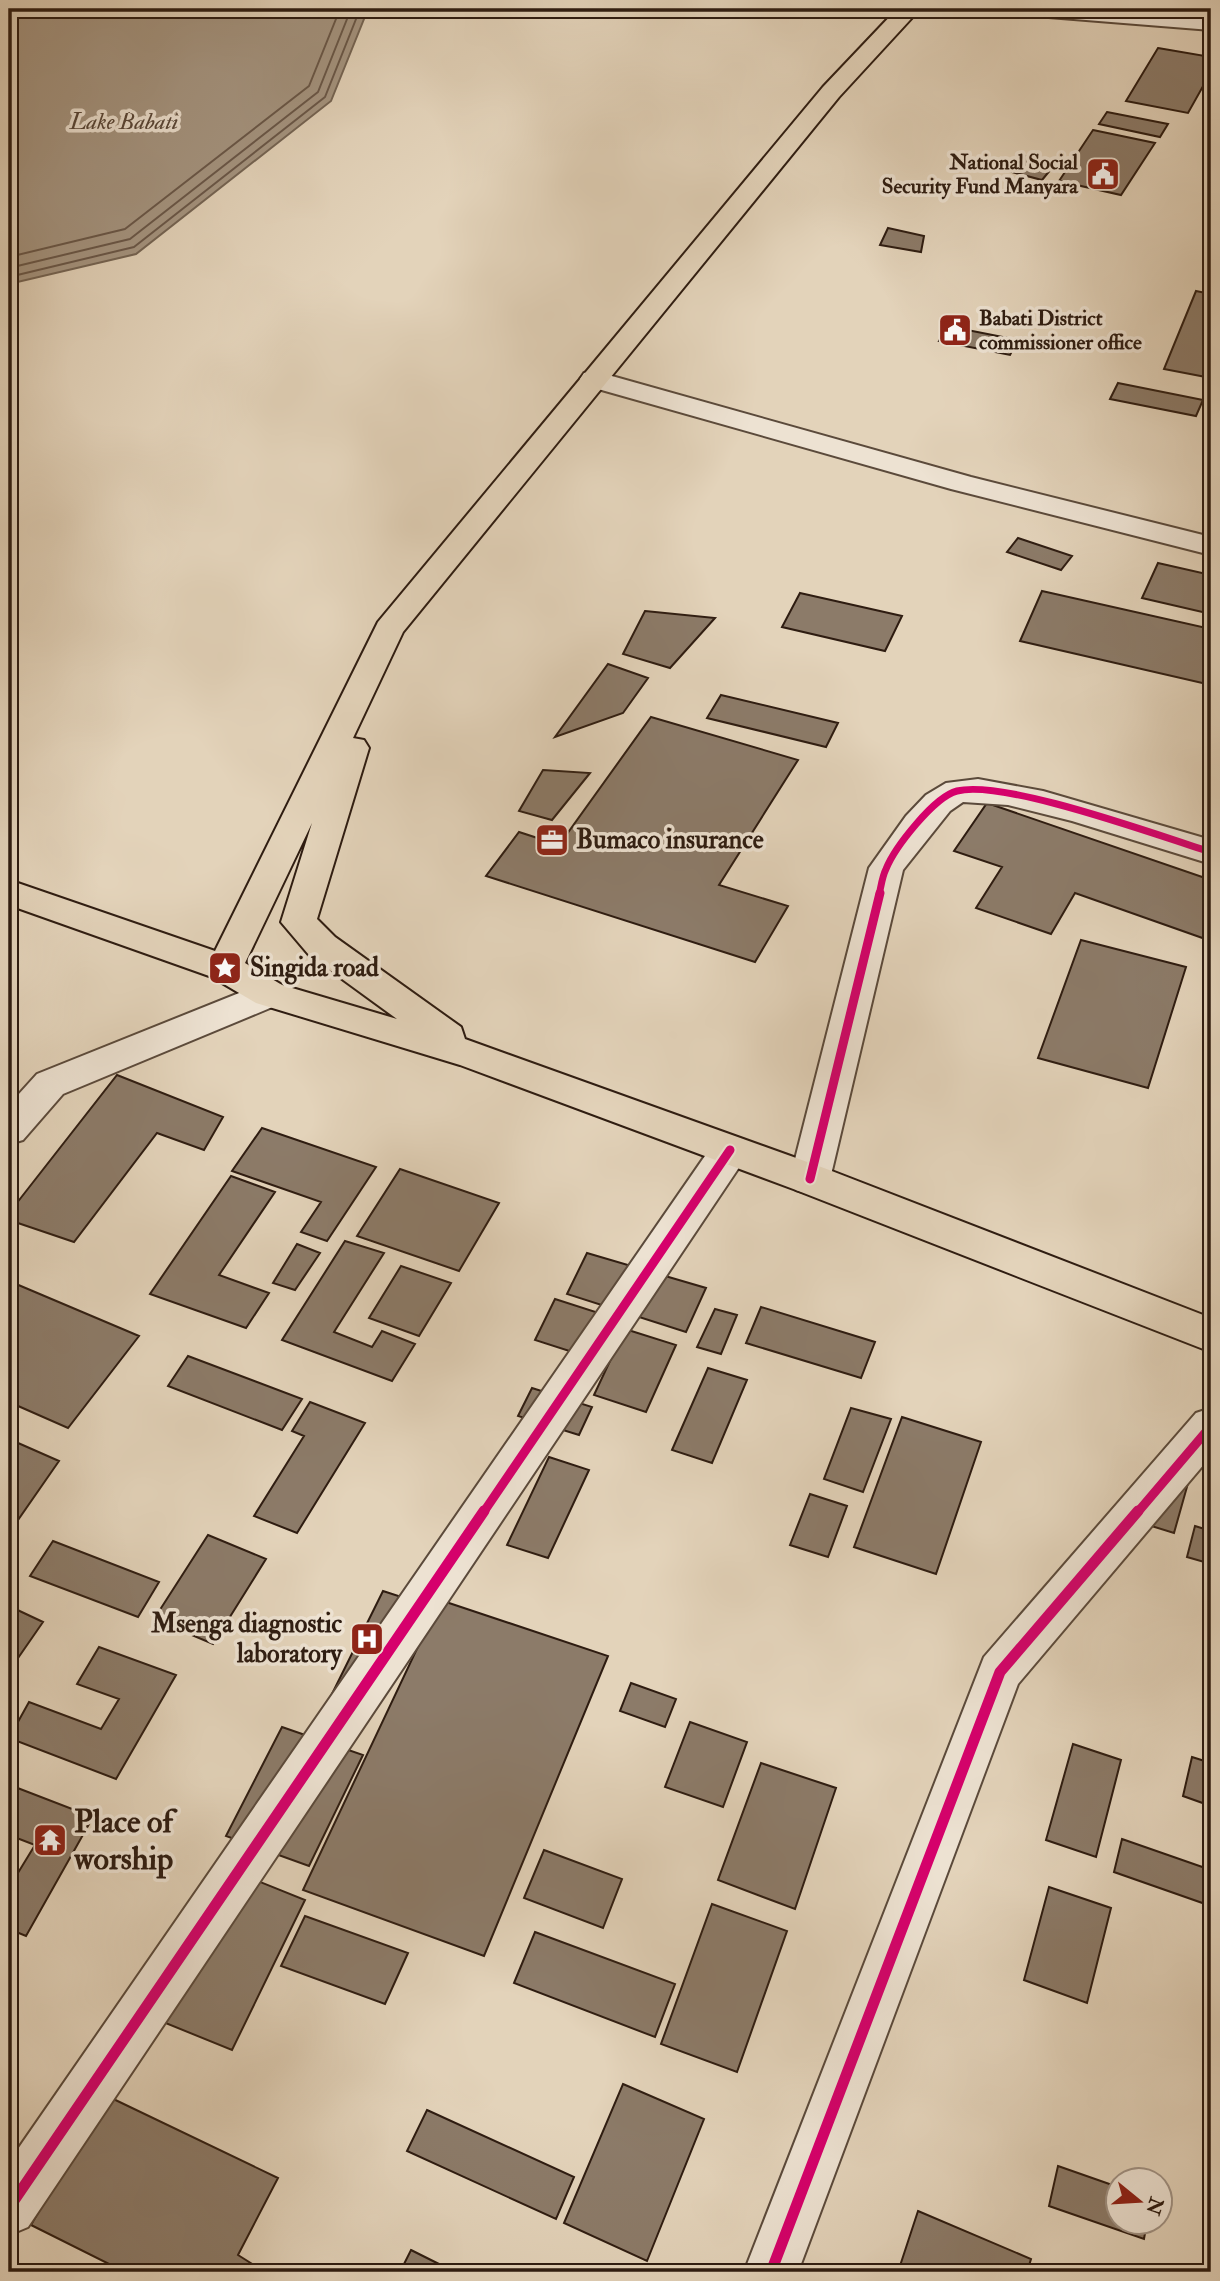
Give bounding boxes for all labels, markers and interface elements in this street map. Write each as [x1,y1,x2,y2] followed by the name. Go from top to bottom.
[69,107,178,136] water label: Lake Babati
[882,149,1079,200] place label: National Social Security Fund Manyara
[1084,155,1122,193] public building icon: National Social Security Fund Manyara
[979,305,1142,356] place label: Babati District commissioner office
[936,311,974,349] public building icon: Babati District commissioner office
[533,821,571,859] office icon: Bumaco insurance
[576,824,764,856] place label: Bumaco insurance
[206,949,244,987] place icon: Singida road
[250,952,379,985] place label: Singida road
[150,1608,344,1671] place label: Msenga diagnostic laboratory
[348,1620,386,1658] hospital icon: Msenga diagnostic laboratory
[74,1802,179,1879] place label: Place of worship
[31,1821,69,1859] temple icon: Place of worship
[1104,2166,1174,2236] north arrow
[1140,2193,1169,2219] text: N

